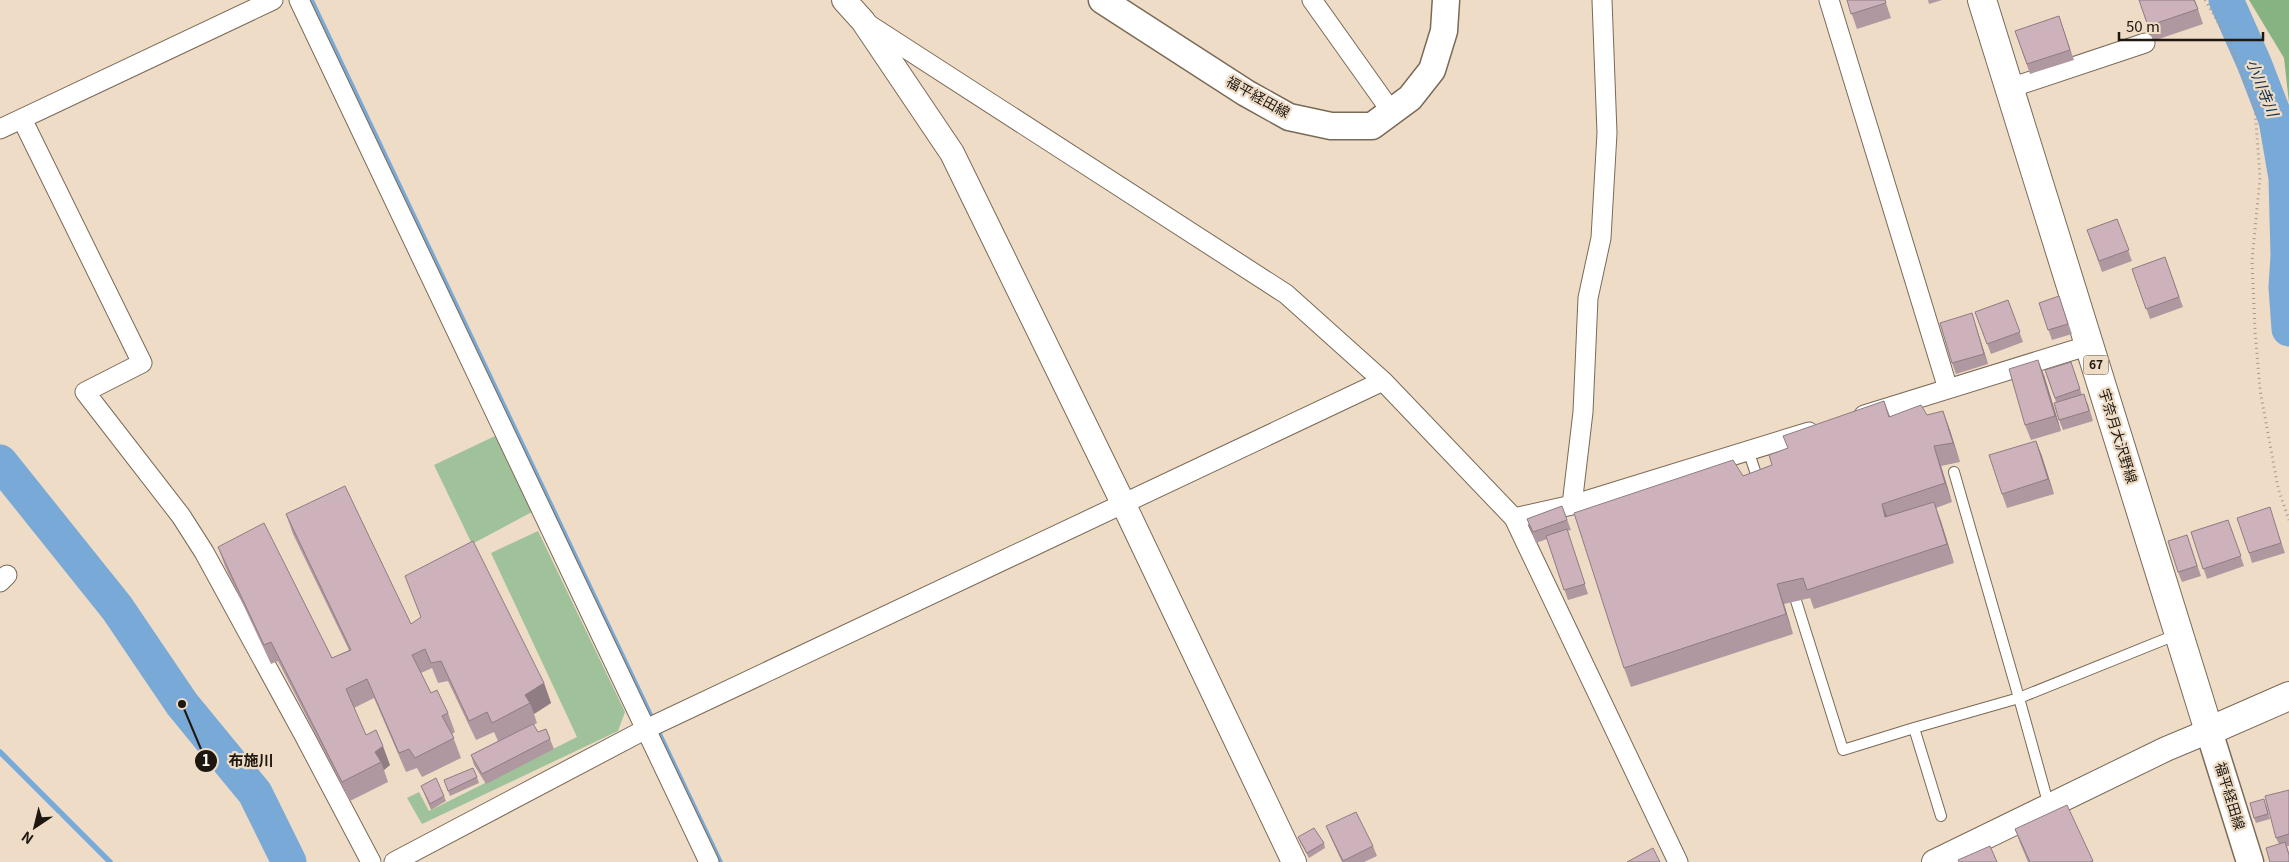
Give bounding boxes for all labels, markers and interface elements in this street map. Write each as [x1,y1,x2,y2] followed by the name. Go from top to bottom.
[2119,10,2263,42] scale bar
[2126,15,2160,36] text: 50 m
[2242,56,2285,121] water label: 小川寺川
[1223,70,1294,122] street label: 福平経田線
[2084,356,2108,374] road number: 67
[2095,386,2143,485] street label: 宇奈月大沢野線
[194,746,284,776] callout: 布施川
[202,749,210,770] text: 1
[228,749,274,770] text: 布施川
[2211,759,2251,832] street label: 福平経田線
[10,802,60,852] north arrow
[17,827,37,850] text: N

